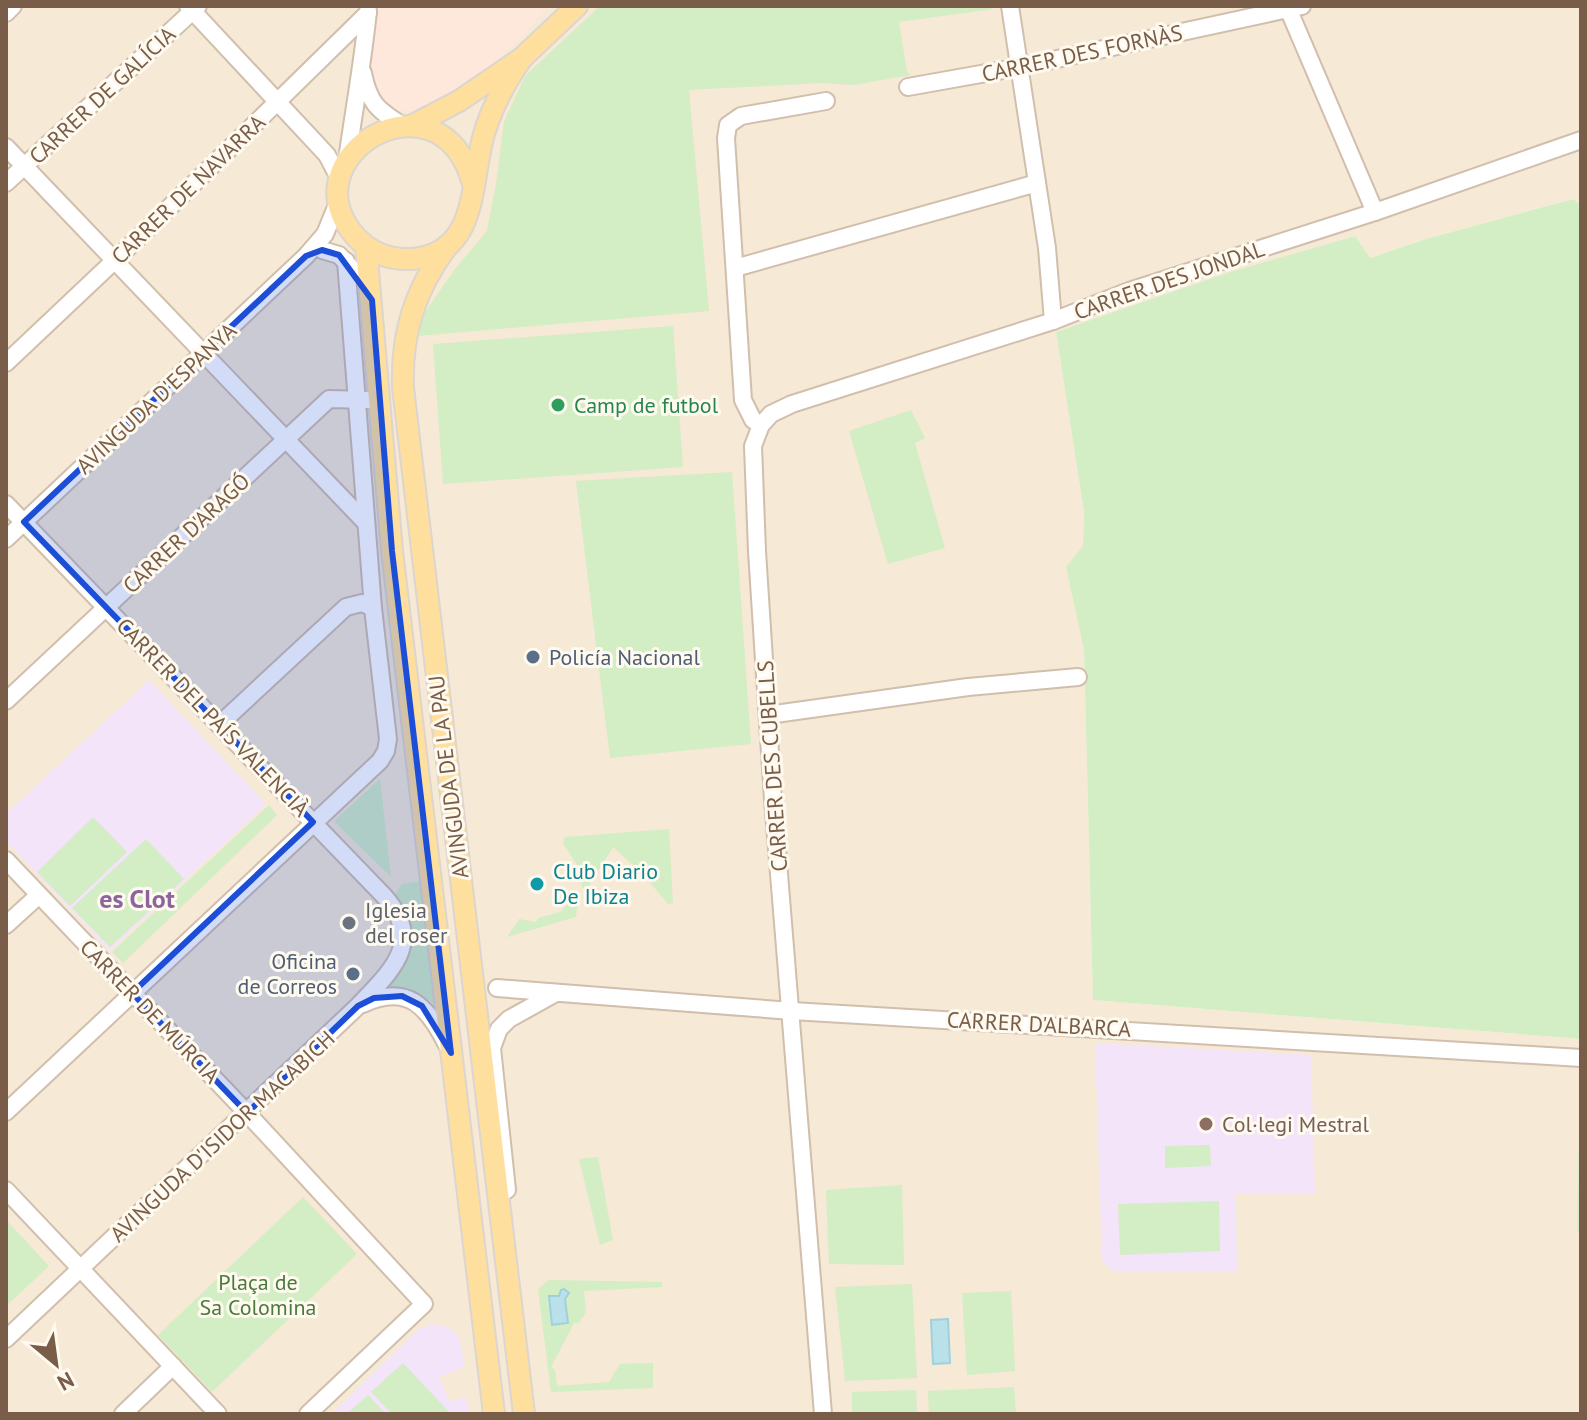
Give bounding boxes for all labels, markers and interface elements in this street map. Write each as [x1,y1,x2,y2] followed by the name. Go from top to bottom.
[979,18,1185,88] street label: CARRER DES FORNÀS
[23,20,181,170] street label: CARRER DE GALÍCIA
[105,108,271,270] street label: CARRER DE NAVARRA
[1070,234,1268,326] street label: CARRER DES JONDAL
[70,316,242,480] street label: AVINGUDA D'ESPANYA
[574,391,719,419] place label: Camp de futbol
[549,396,567,414] marker: Camp de futbol
[117,467,255,599] street label: CARRER D'ARAGÓ
[111,612,315,822] street label: CARRER DEL PAÍS VALENCIÀ
[549,643,700,671] place label: Policía Nacional
[524,648,542,666] marker: Policía Nacional
[751,660,793,872] street label: CARRER DES CUBELLS
[422,674,474,880] street label: AVINGUDA DE LA PAU
[553,857,658,910] place label: Club Diario De Ibiza
[528,875,546,893] marker: Club Diario De Ibiza
[99,882,175,915] district label: es Clot
[365,896,448,949] place label: Iglesia del roser
[340,914,358,932] marker: Iglesia del roser
[74,933,226,1089] street label: CARRER DE MÚRCIA
[238,947,337,1000] place label: Oficina de Correos
[344,965,362,983] marker: Oficina de Correos
[946,1005,1132,1043] street label: CARRER D'ALBARCA
[104,1024,340,1248] street label: AVINGUDA D'ISIDOR MACABICH
[1222,1110,1370,1138] place label: Col·legi Mestral
[1197,1115,1215,1133] marker: Col·legi Mestral
[200,1268,316,1321] park label: Plaça de Sa Colomina
[16,1324,96,1404] north arrow
[53,1366,79,1397] text: N

